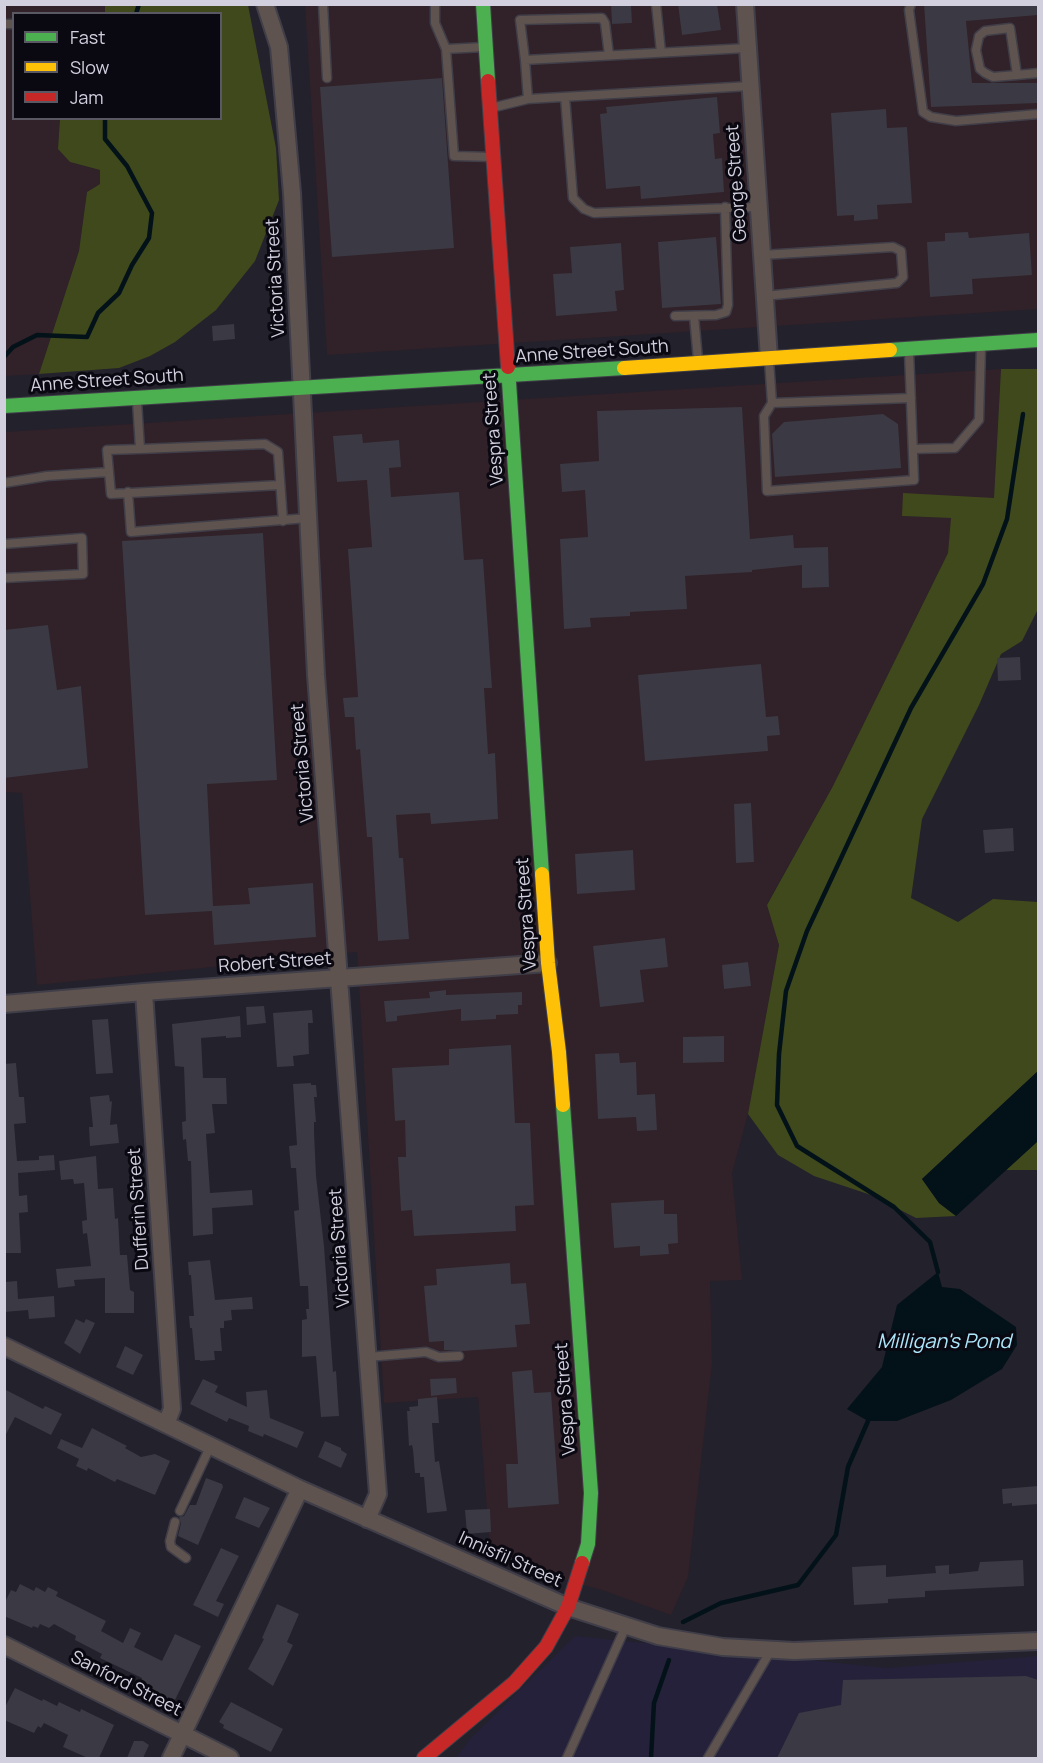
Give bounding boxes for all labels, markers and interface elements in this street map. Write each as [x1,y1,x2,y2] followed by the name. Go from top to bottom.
[12,12,222,120] legend
[70,25,105,49] text: Fast
[70,55,109,79] text: Slow
[70,85,104,109] text: Jam
[722,124,752,242] street label: George Street
[262,218,290,338] street label: Victoria Street
[515,336,669,368] street label: Anne Street South
[30,365,184,397] street label: Anne Street South
[479,372,509,486] street label: Vespra Street
[287,703,319,823] street label: Victoria Street
[512,857,542,971] street label: Vespra Street
[218,948,332,978] street label: Robert Street
[124,1147,154,1271] street label: Dufferin Street
[325,1188,355,1308] street label: Victoria Street
[877,1330,1011,1354] water label: Milligan's Pond
[551,1342,581,1456] street label: Vespra Street
[455,1528,565,1592] street label: Innisfil Street
[67,1647,185,1721] street label: Sanford Street

